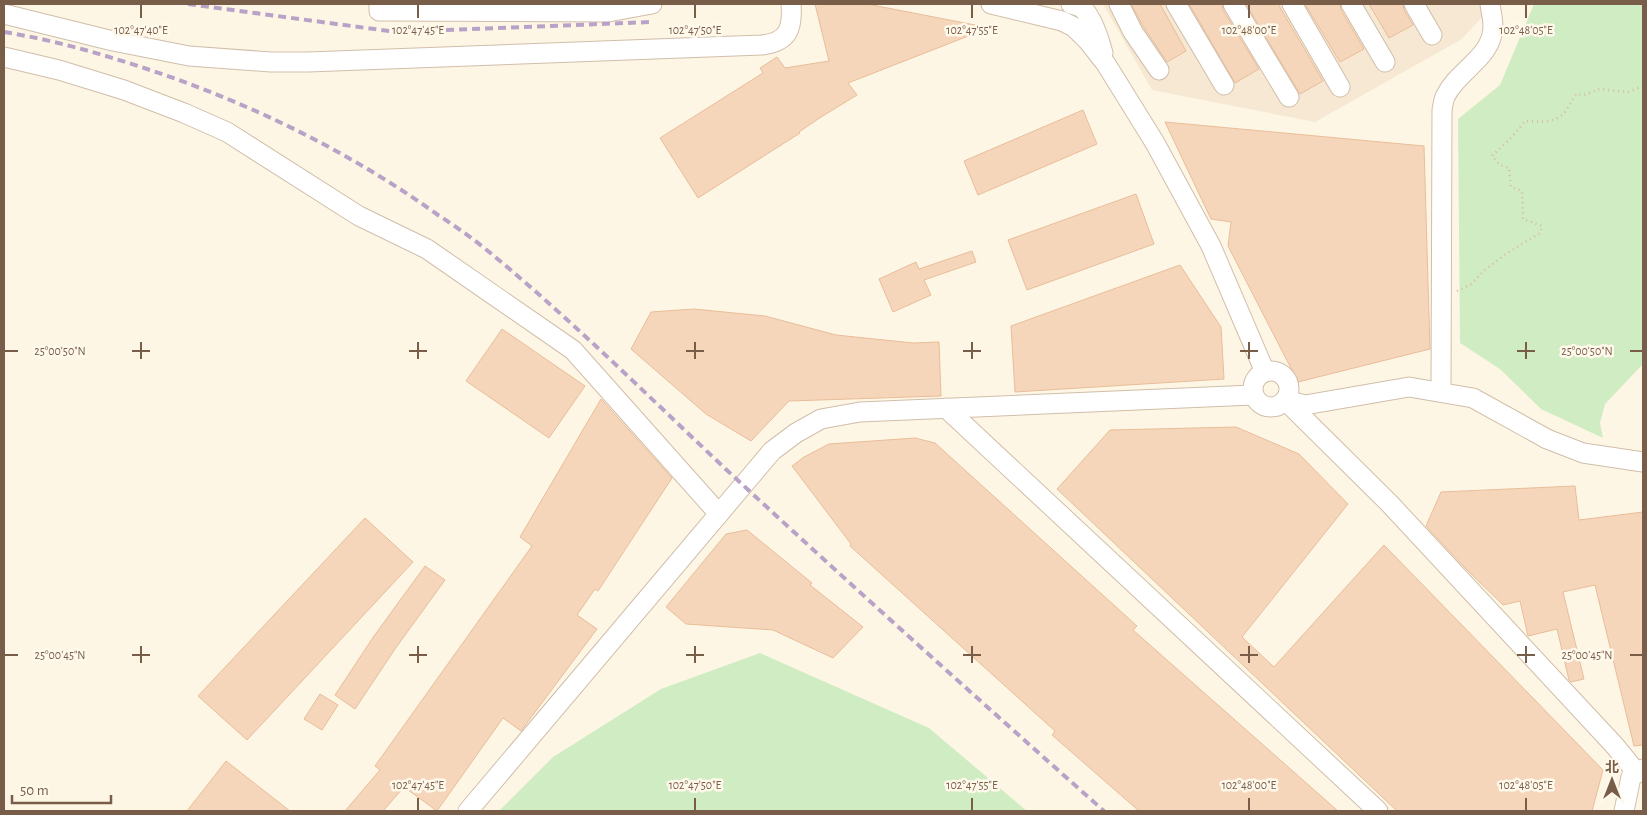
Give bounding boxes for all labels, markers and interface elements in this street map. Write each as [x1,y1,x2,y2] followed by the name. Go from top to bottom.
[114,24,168,36] text: 102°47'40"E
[392,24,444,36] text: 102°47'45"E
[669,24,722,36] text: 102°47'50"E
[946,24,998,36] text: 102°47'55"E
[1222,24,1277,36] text: 102°48'00"E
[1499,24,1553,36] text: 102°48'05"E
[34,345,86,357] text: 25°00'50"N
[1561,345,1613,357] text: 25°00'50"N
[34,649,86,661] text: 25°00'45"N
[1561,649,1613,661] text: 25°00'45"N
[1587,755,1637,805] north arrow
[1605,760,1619,775] text: 北
[12,772,111,804] scale bar
[392,779,444,791] text: 102°47'45"E
[669,779,722,791] text: 102°47'50"E
[946,779,998,791] text: 102°47'55"E
[1222,779,1277,791] text: 102°48'00"E
[1499,779,1553,791] text: 102°48'05"E
[20,783,49,798] text: 50 m

